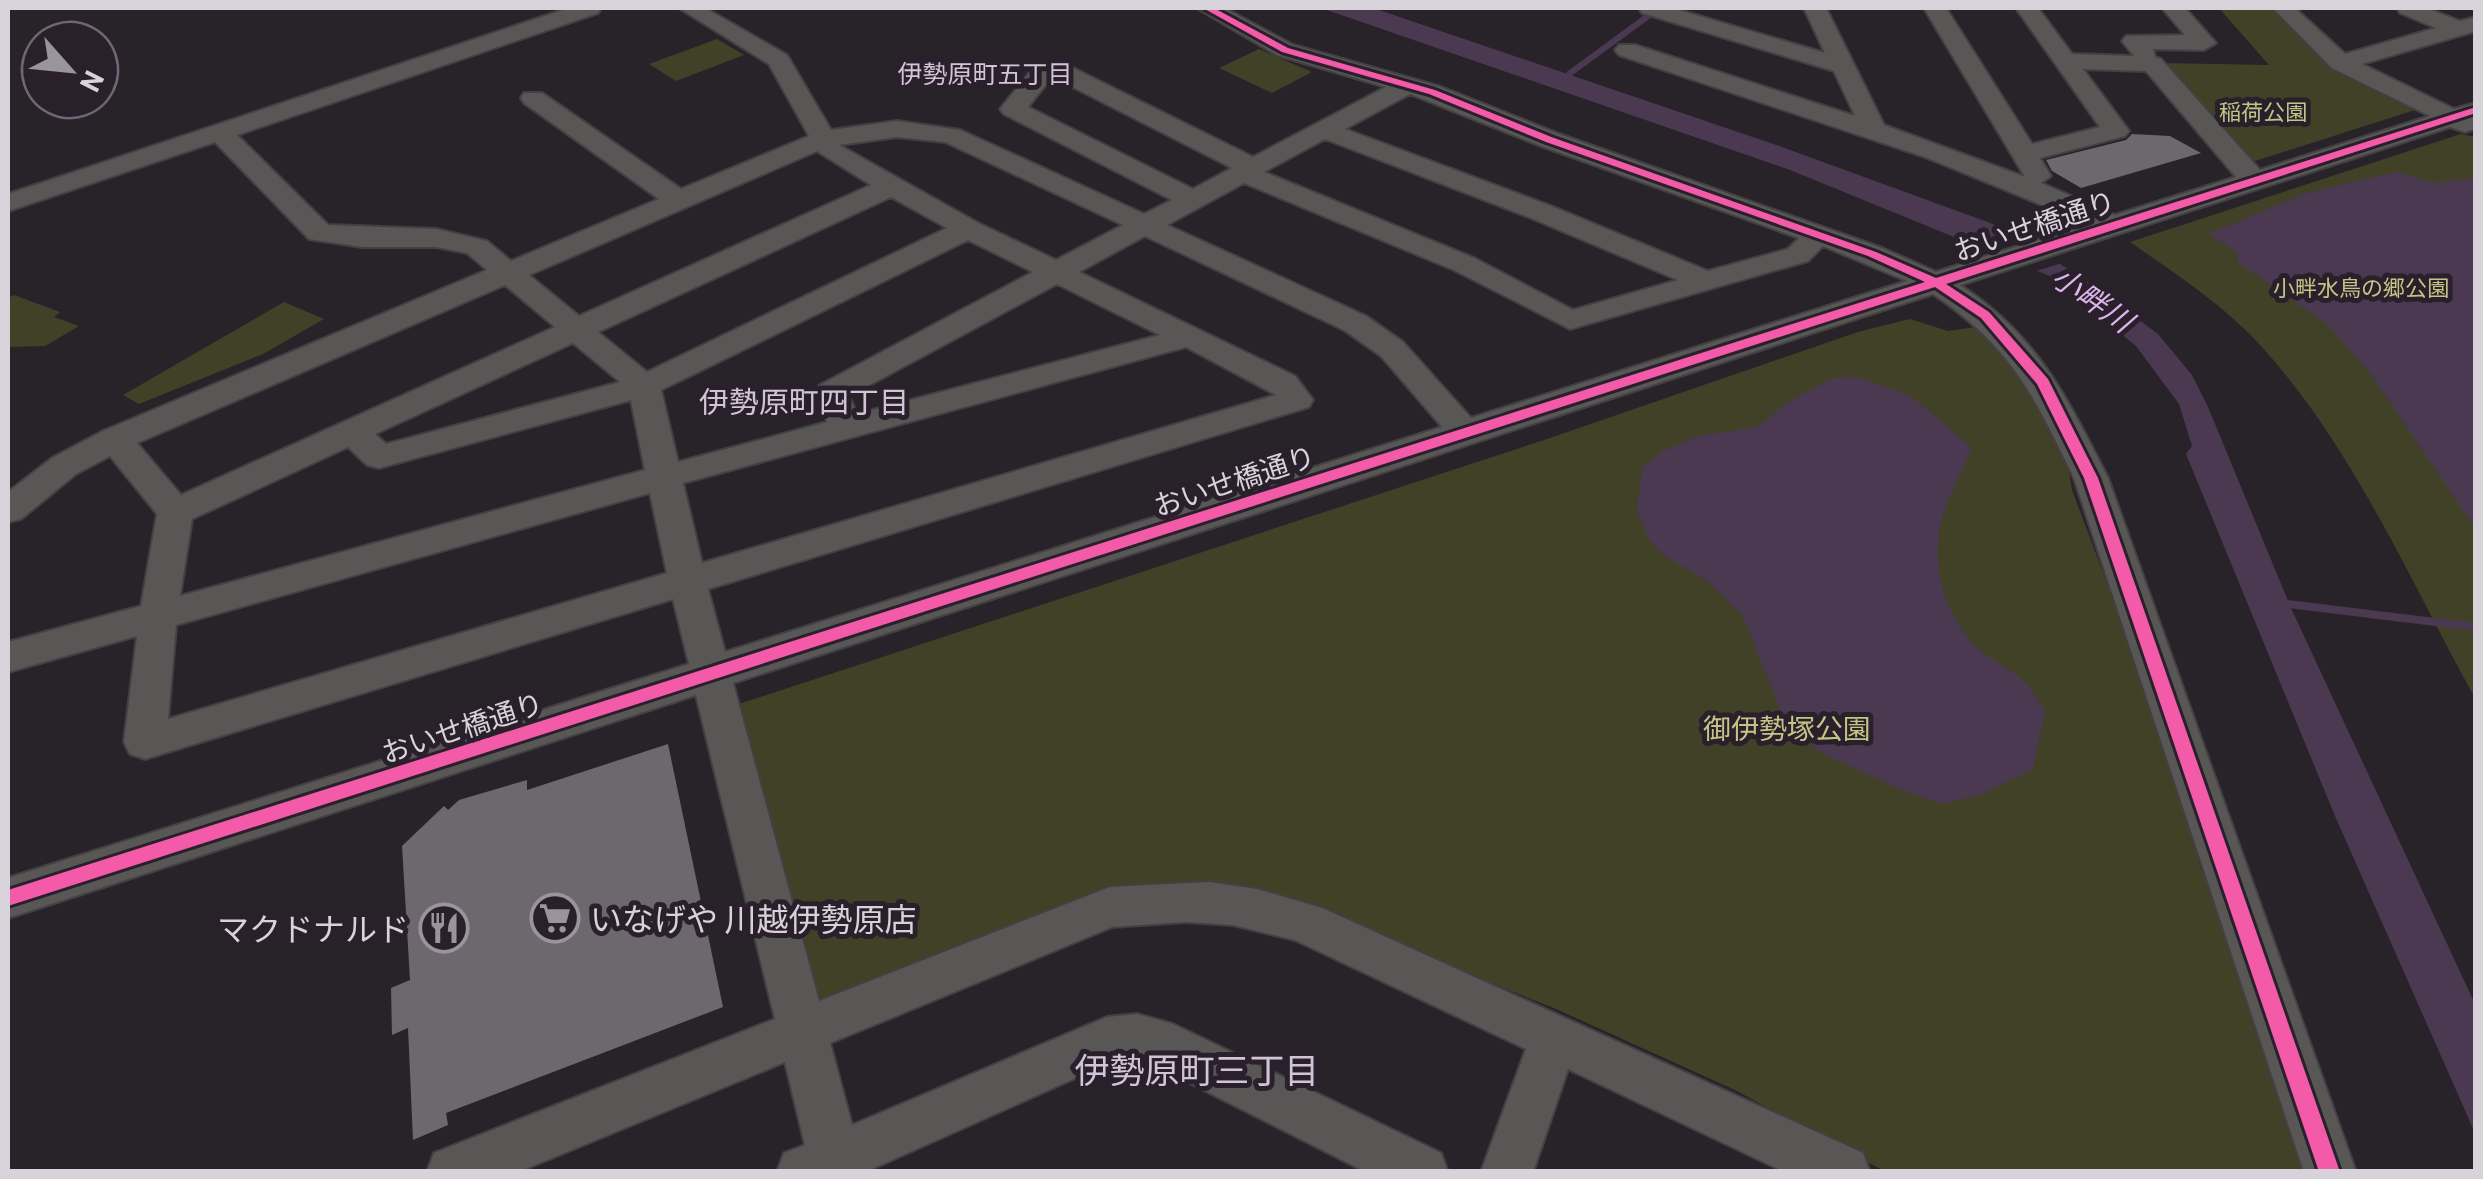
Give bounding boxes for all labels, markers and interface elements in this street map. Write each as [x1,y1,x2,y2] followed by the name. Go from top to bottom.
[20,20,120,120] north arrow
[897,58,1073,88] district label: 伊勢原町五丁目
[74,66,113,98] text: N
[2219,98,2307,124] park label: 稲荷公園
[1949,183,2119,267] street label: おいせ橋通り
[2046,257,2143,340] water label: 小畔川
[2273,274,2449,300] park label: 小畔水鳥の郷公園
[699,383,909,419] district label: 伊勢原町四丁目
[1149,438,1319,522] street label: おいせ橋通り
[377,685,547,769] street label: おいせ橋通り
[1703,711,1871,745] park label: 御伊勢塚公園
[529,892,581,944] supermarket icon: いなげや 川越伊勢原店
[590,899,916,937] place label: いなげや 川越伊勢原店
[418,902,470,954] restaurant icon: マクドナルド
[217,909,409,947] place label: マクドナルド
[1074,1048,1320,1090] district label: 伊勢原町三丁目

